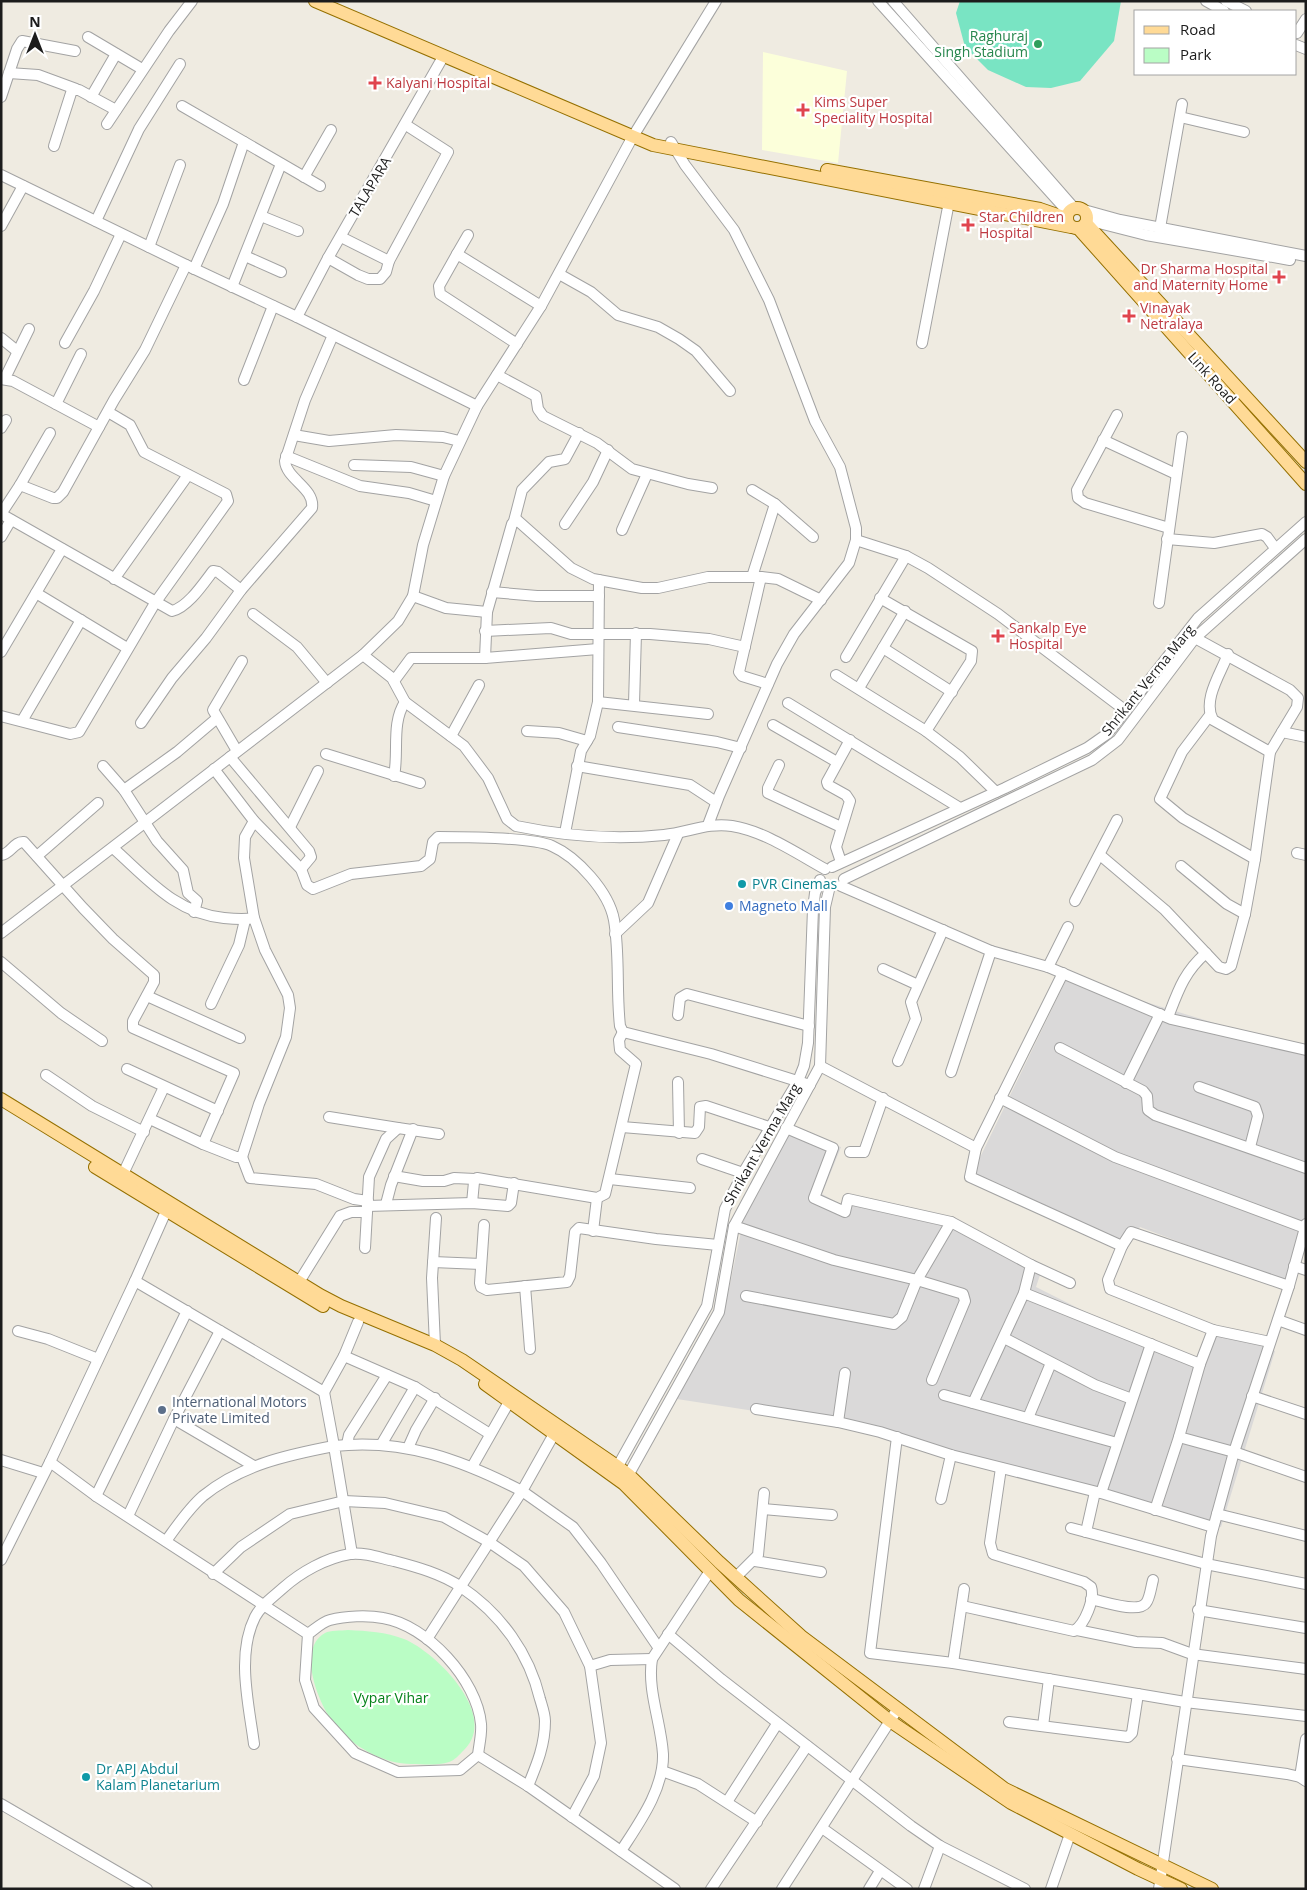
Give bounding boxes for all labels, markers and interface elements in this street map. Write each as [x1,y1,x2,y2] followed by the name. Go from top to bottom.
[10,10,60,60] north arrow
[1134,10,1297,75] legend
[29,12,41,31] text: N
[1180,19,1216,39] text: Road
[934,26,1028,61] place label: Raghuraj Singh Stadium
[1032,38,1044,50] marker: Raghuraj Singh Stadium
[1180,44,1211,64] text: Park
[386,73,490,92] place label: Kalyani Hospital
[368,76,382,90] marker: Kalyani Hospital
[814,92,933,127] place label: Kims Super Speciality Hospital
[796,103,810,117] marker: Kims Super Speciality Hospital
[344,153,395,221] street label: TALAPARA
[979,207,1064,242] place label: Star Children Hospital
[961,218,975,232] marker: Star Children Hospital
[1133,259,1268,294] place label: Dr Sharma Hospital and Maternity Home
[1272,270,1286,284] marker: Dr Sharma Hospital and Maternity Home
[1140,298,1203,333] place label: Vinayak Netralaya
[1122,309,1136,323] marker: Vinayak Netralaya
[1184,348,1241,408] street label: Link Road
[1009,618,1087,653] place label: Sankalp Eye Hospital
[1097,620,1199,739] street label: Shrikant Verma Marg
[991,629,1005,643] marker: Sankalp Eye Hospital
[752,874,838,893] place label: PVR Cinemas
[736,878,748,890] marker: PVR Cinemas
[739,896,828,915] place label: Magneto Mall
[723,900,735,912] marker: Magneto Mall
[719,1079,804,1208] street label: Shrikant Verma Marg
[172,1392,307,1427] place label: International Motors Private Limited
[156,1404,168,1416] marker: International Motors Private Limited
[353,1688,429,1707] park label: Vypar Vihar
[96,1759,220,1794] place label: Dr APJ Abdul Kalam Planetarium
[80,1771,92,1783] marker: Dr APJ Abdul Kalam Planetarium

